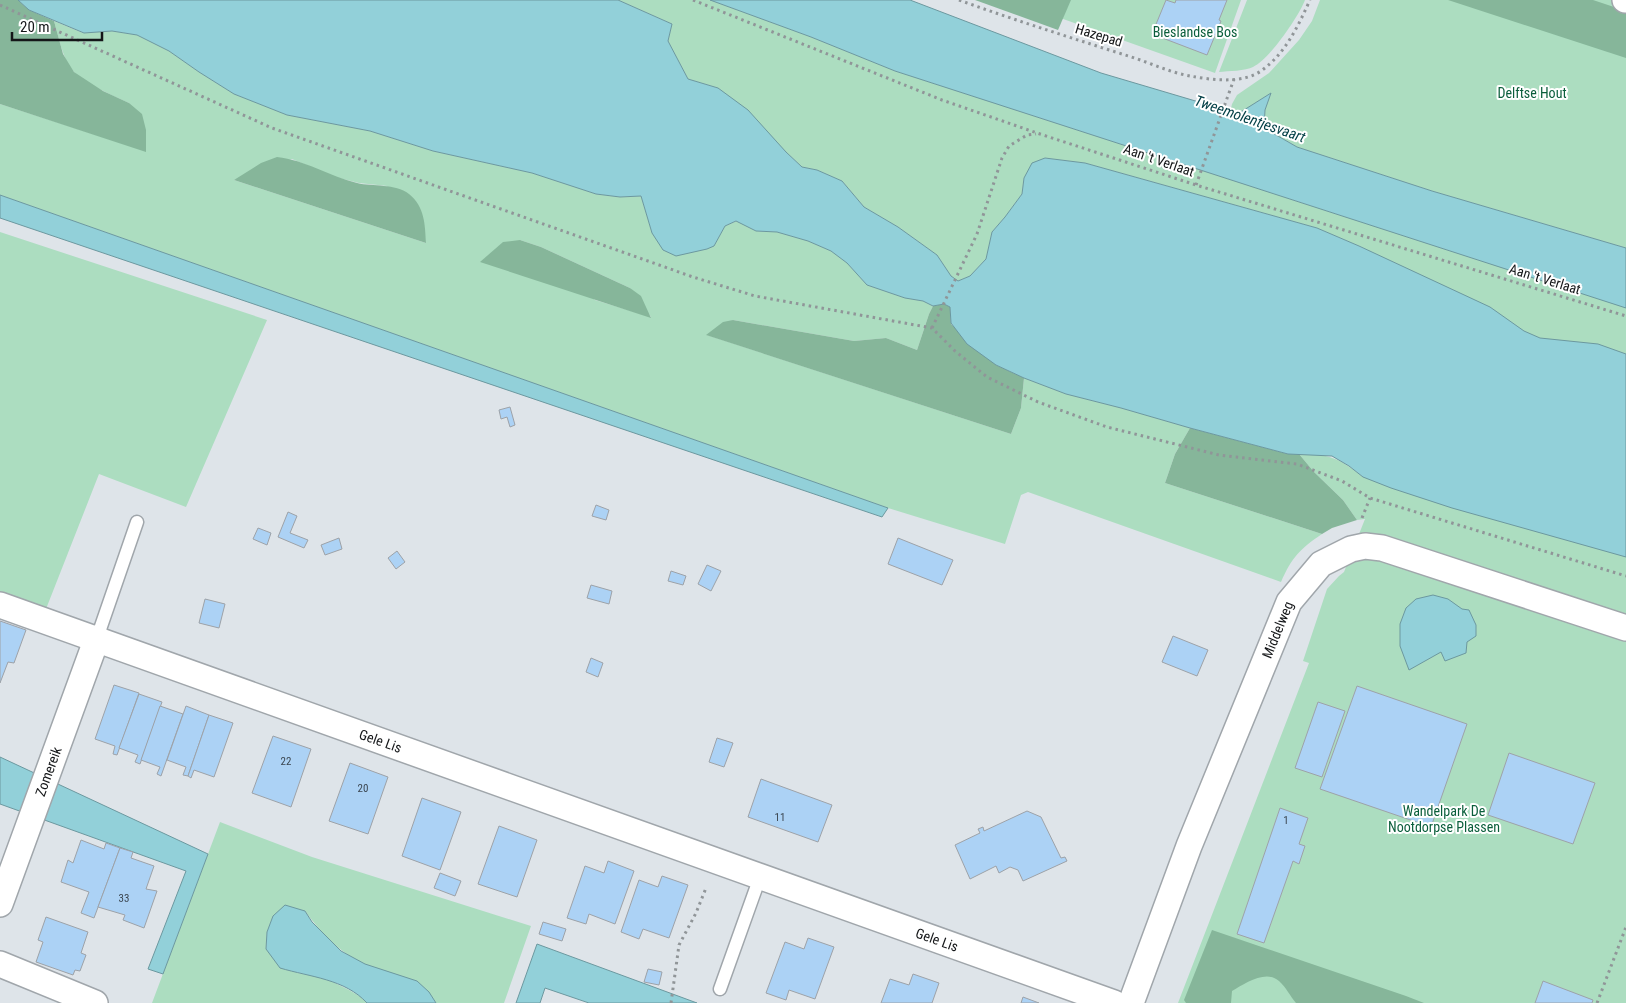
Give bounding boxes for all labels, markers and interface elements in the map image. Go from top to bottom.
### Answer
scale bar [12,10,102,42]
text: 20 m [20,18,50,36]
street label: Hazepad [1073,20,1125,50]
park label: Bieslandse Bos [1153,24,1237,40]
park label: Delftse Hout [1497,85,1567,101]
water label: Tweemolentjesvaart [1192,92,1308,147]
street label: Aan 't Verlaat [1122,140,1196,180]
street label: Aan 't Verlaat [1507,261,1583,297]
street label: Middelweg [1259,599,1296,661]
street label: Gele Lis [357,726,404,756]
street label: Zomereik [32,744,65,798]
house number: 22 [281,755,291,768]
house number: 20 [358,782,368,795]
park label: Wandelpark De Nootdorpse Plassen [1388,803,1500,835]
house number: 11 [775,811,785,824]
house number: 1 [1283,814,1289,827]
house number: 33 [119,892,129,905]
street label: Gele Lis [914,925,960,955]

